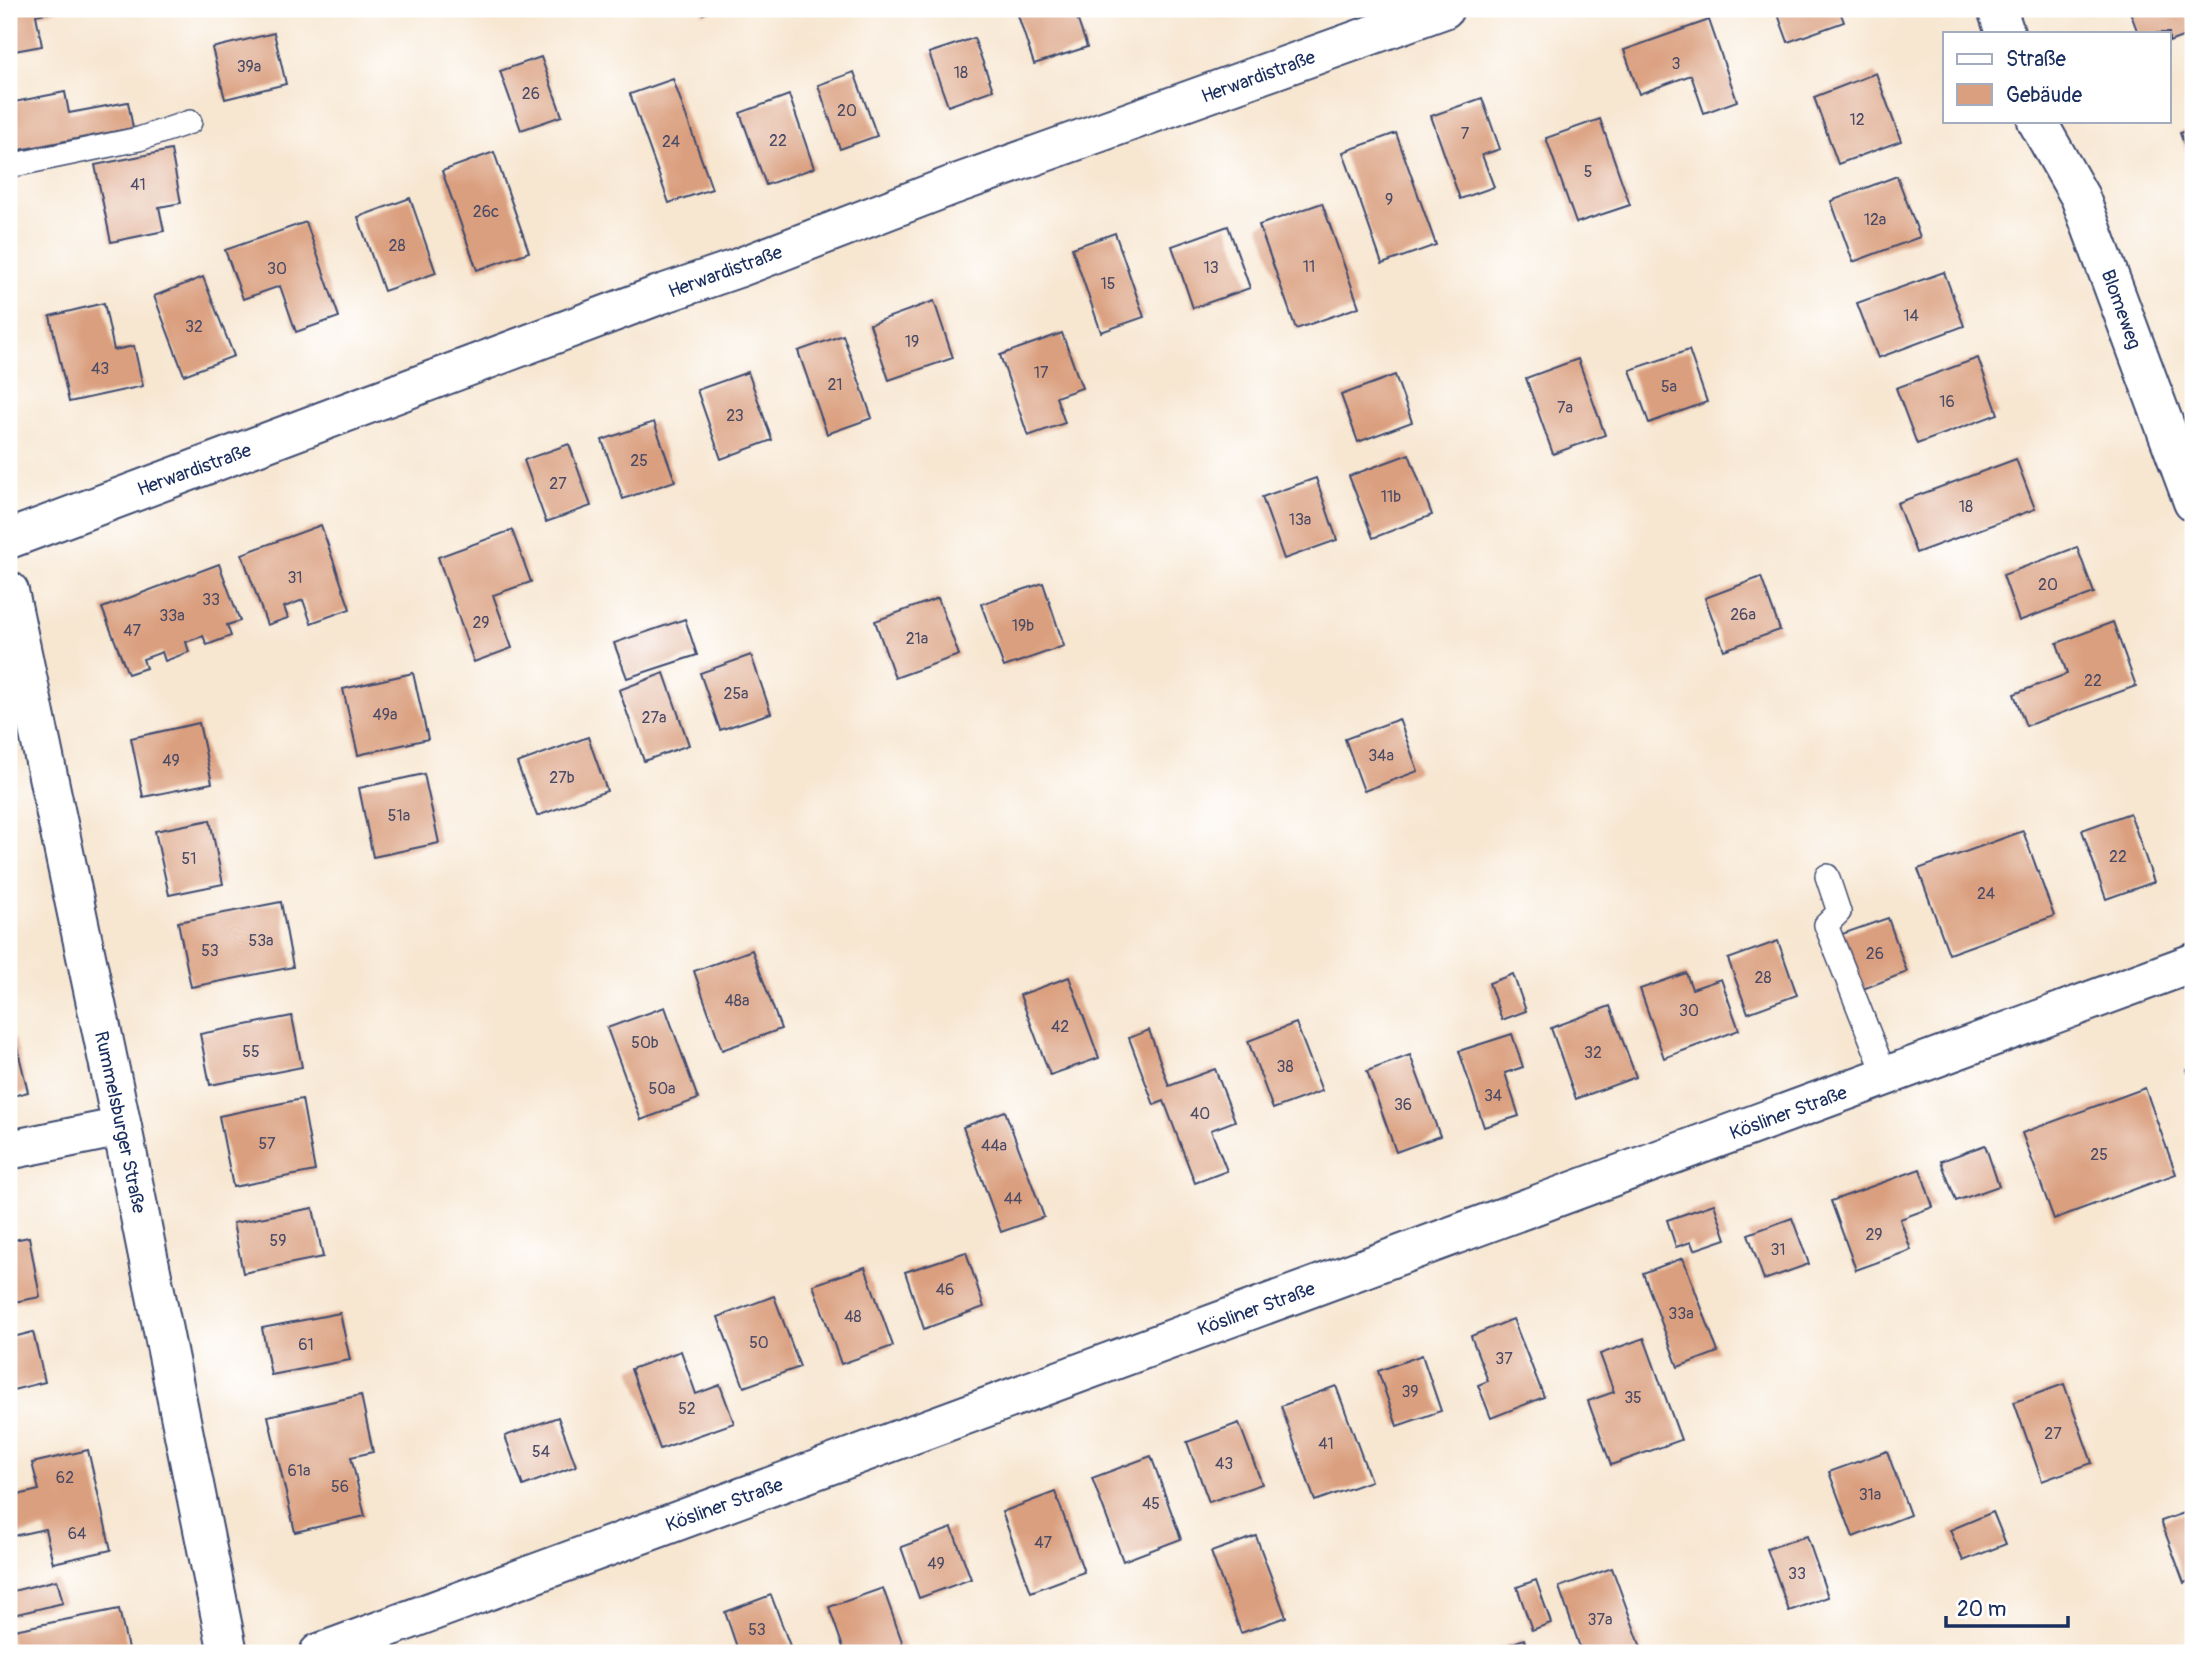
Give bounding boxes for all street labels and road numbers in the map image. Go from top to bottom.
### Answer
street label: Herwardistraße [1198,45,1319,109]
street label: Herwardistraße [665,240,786,304]
street label: Blomeweg [2096,266,2147,352]
street label: Herwardistraße [134,438,255,502]
street label: Rummelsburger Straße [89,1029,151,1216]
street label: Kösliner Straße [1726,1080,1851,1145]
street label: Kösliner Straße [1194,1276,1319,1341]
street label: Kösliner Straße [662,1472,787,1537]

